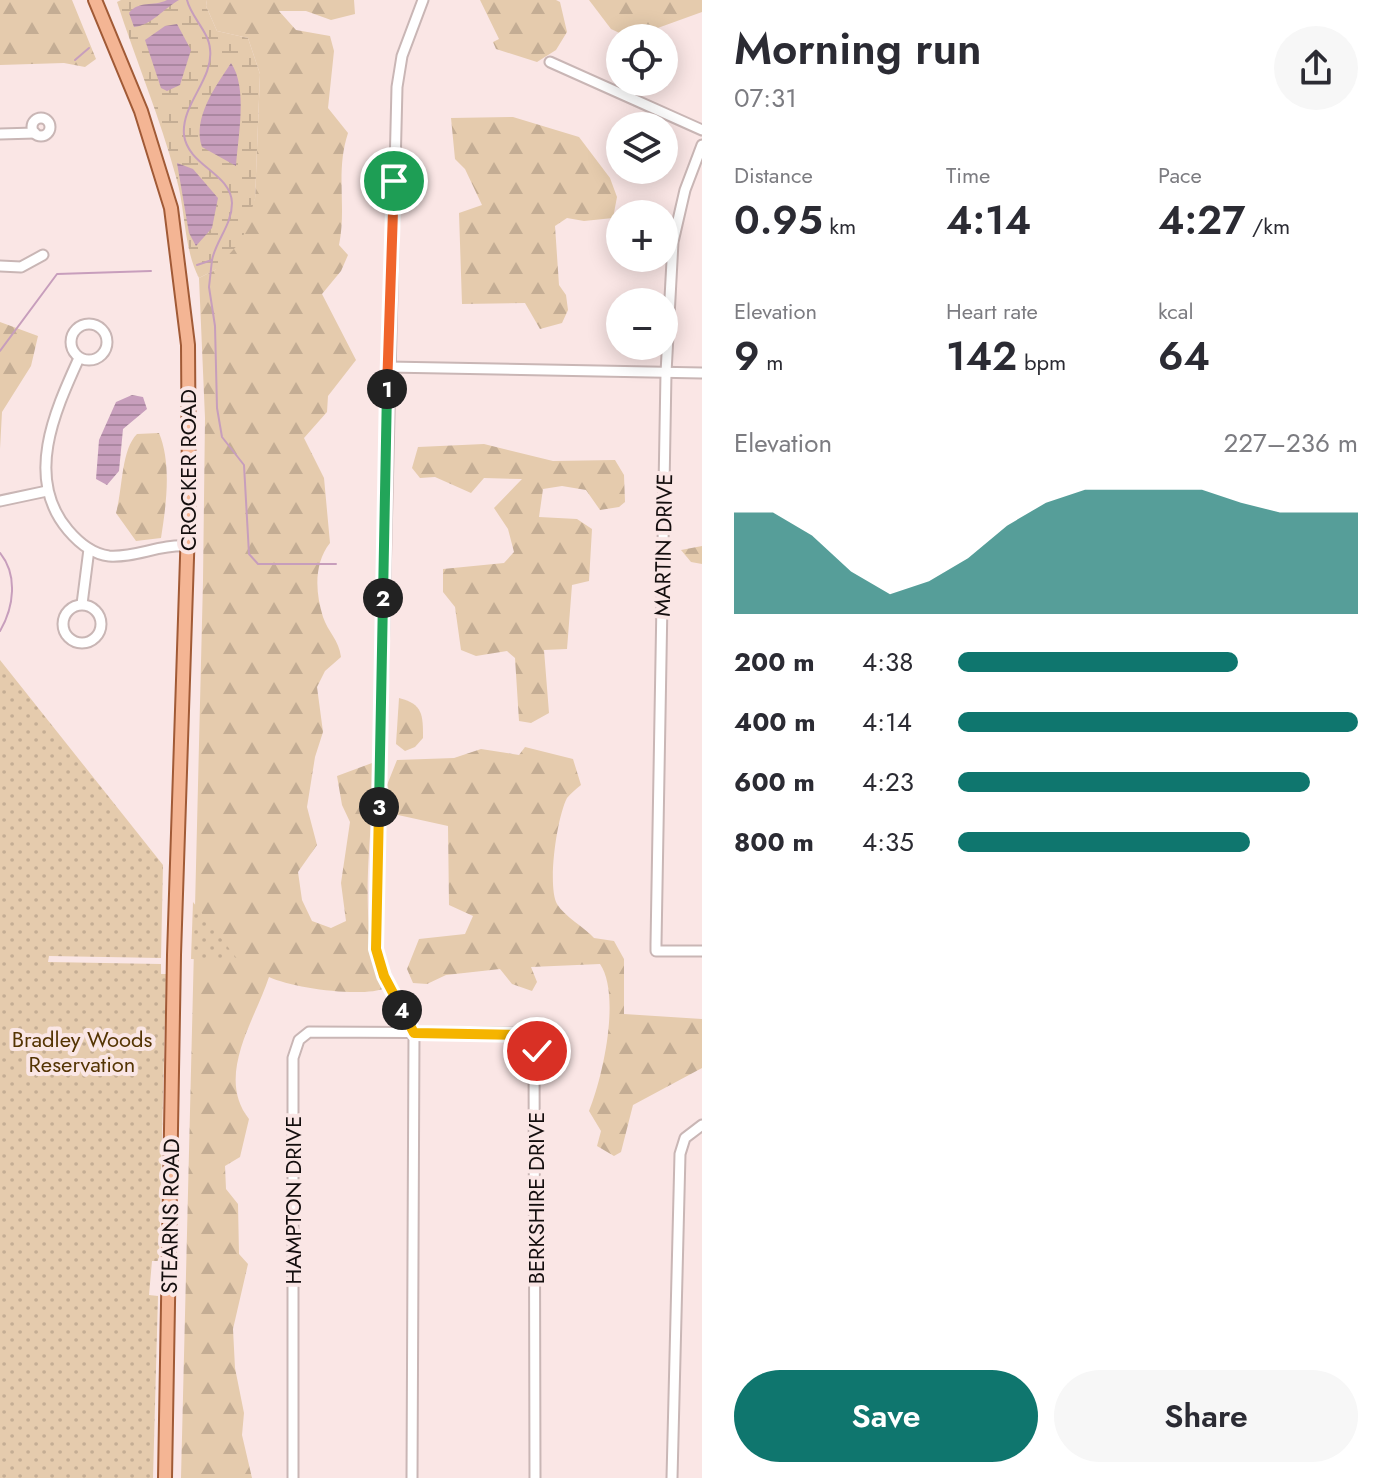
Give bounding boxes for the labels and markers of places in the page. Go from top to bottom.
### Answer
pin [360,147,428,215]
pin: 1 [367,369,407,409]
pin: 2 [363,578,403,618]
pin: 3 [359,787,399,827]
pin: 4 [382,990,422,1030]
pin [503,1017,571,1085]

